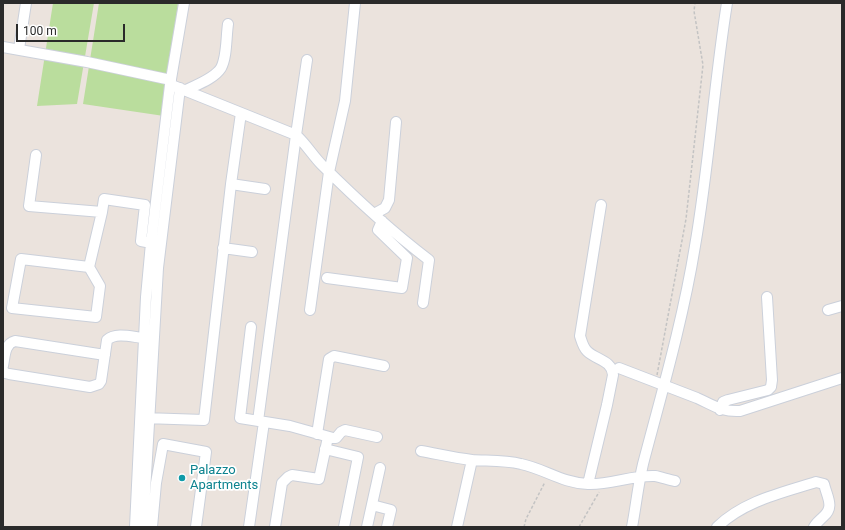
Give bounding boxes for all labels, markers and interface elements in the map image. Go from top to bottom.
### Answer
scale bar [18,16,127,42]
text: 100 m [23,24,57,38]
place label: Palazzo Apartments [190,463,258,494]
marker: Palazzo Apartments [177,473,187,483]

